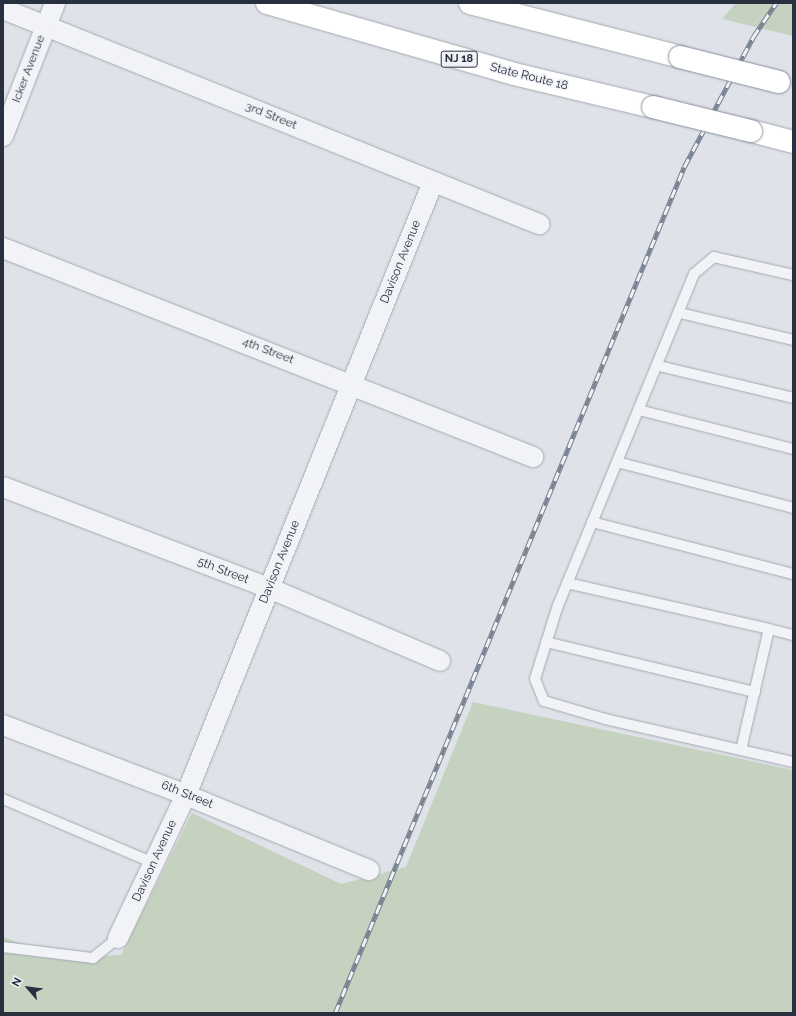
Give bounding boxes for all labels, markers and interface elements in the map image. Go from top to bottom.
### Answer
street label: Icker Avenue [9,33,49,105]
road number: NJ 18 [440,50,478,68]
street label: State Route 18 [489,60,569,94]
street label: 3rd Street [243,99,299,133]
street label: Davison Avenue [378,218,424,306]
street label: 4th Street [240,335,296,367]
street label: Davison Avenue [257,518,303,606]
street label: 5th Street [195,555,251,587]
street label: 6th Street [159,778,215,812]
street label: Davison Avenue [130,818,180,904]
north arrow [8,968,48,1008]
text: N [9,975,25,989]

